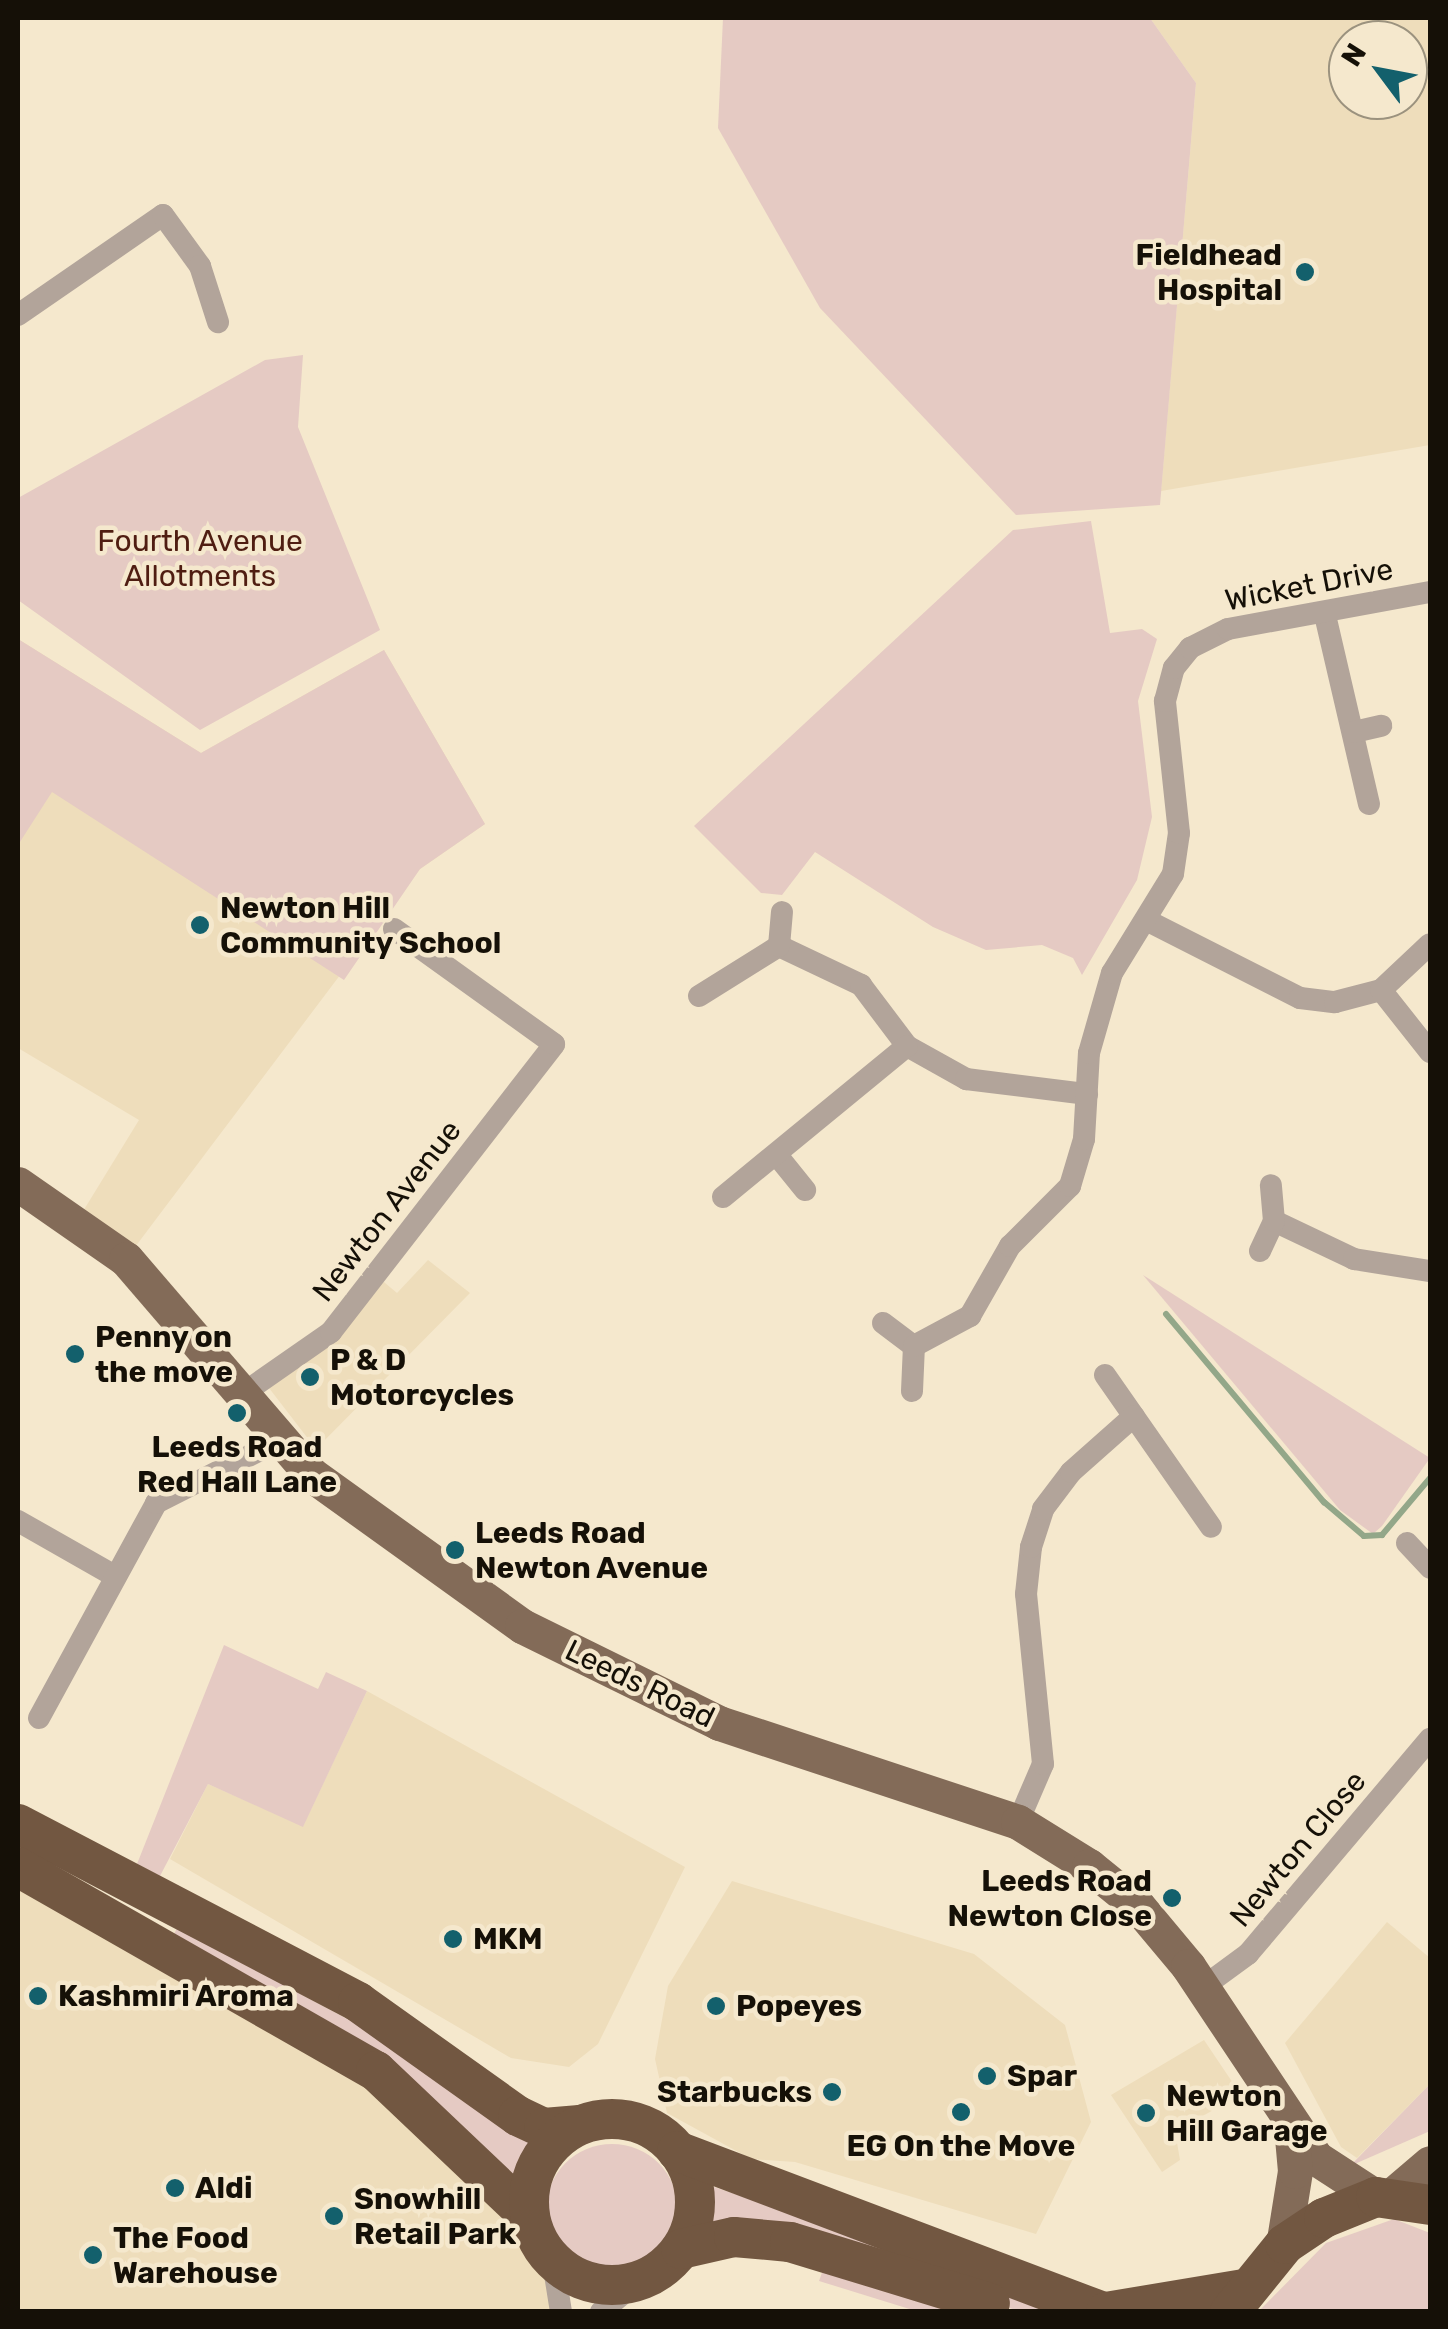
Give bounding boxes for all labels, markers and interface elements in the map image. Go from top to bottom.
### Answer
north arrow [1328,20,1428,120]
text: N [1334,38,1373,72]
place label: Fieldhead Hospital [1136,237,1282,308]
marker: Fieldhead Hospital [1292,259,1318,285]
park label: Fourth Avenue Allotments [97,523,303,594]
street label: Wicket Drive [1222,551,1396,619]
place label: Newton Hill Community School [220,890,502,960]
marker: Newton Hill Community School [189,914,211,936]
street label: Newton Avenue [305,1113,469,1309]
place label: Penny on the move [95,1319,233,1390]
place label: P & D Motorcycles [330,1342,514,1412]
marker: Penny on the move [64,1343,86,1365]
marker: P & D Motorcycles [299,1366,321,1388]
marker: Leeds Road Red Hall Lane [226,1402,248,1424]
place label: Leeds Road Red Hall Lane [137,1429,337,1500]
place label: Leeds Road Newton Avenue [475,1515,709,1586]
marker: Leeds Road Newton Avenue [444,1539,466,1561]
street label: Leeds Road [559,1632,721,1736]
street label: Newton Close [1222,1764,1374,1934]
place label: Leeds Road Newton Close [948,1863,1152,1934]
marker: Leeds Road Newton Close [1161,1887,1183,1909]
place label: MKM [473,1921,543,1957]
marker: MKM [442,1928,464,1950]
place label: Kashmiri Aroma [58,1978,295,2014]
marker: Kashmiri Aroma [27,1985,49,2007]
place label: Popeyes [736,1988,862,2024]
marker: Popeyes [705,1995,727,2017]
place label: Spar [1007,2058,1077,2094]
marker: Spar [976,2065,998,2087]
place label: Starbucks [657,2074,812,2110]
place label: Newton Hill Garage [1166,2078,1328,2148]
marker: Starbucks [821,2081,843,2103]
marker: EG On the Move [950,2101,972,2123]
marker: Newton Hill Garage [1135,2102,1157,2124]
place label: EG On the Move [846,2128,1076,2164]
place label: Aldi [195,2170,253,2206]
marker: Aldi [164,2177,186,2199]
place label: Snowhill Retail Park [354,2181,516,2252]
marker: Snowhill Retail Park [323,2205,345,2227]
place label: The Food Warehouse [113,2220,278,2290]
marker: The Food Warehouse [82,2244,104,2266]

